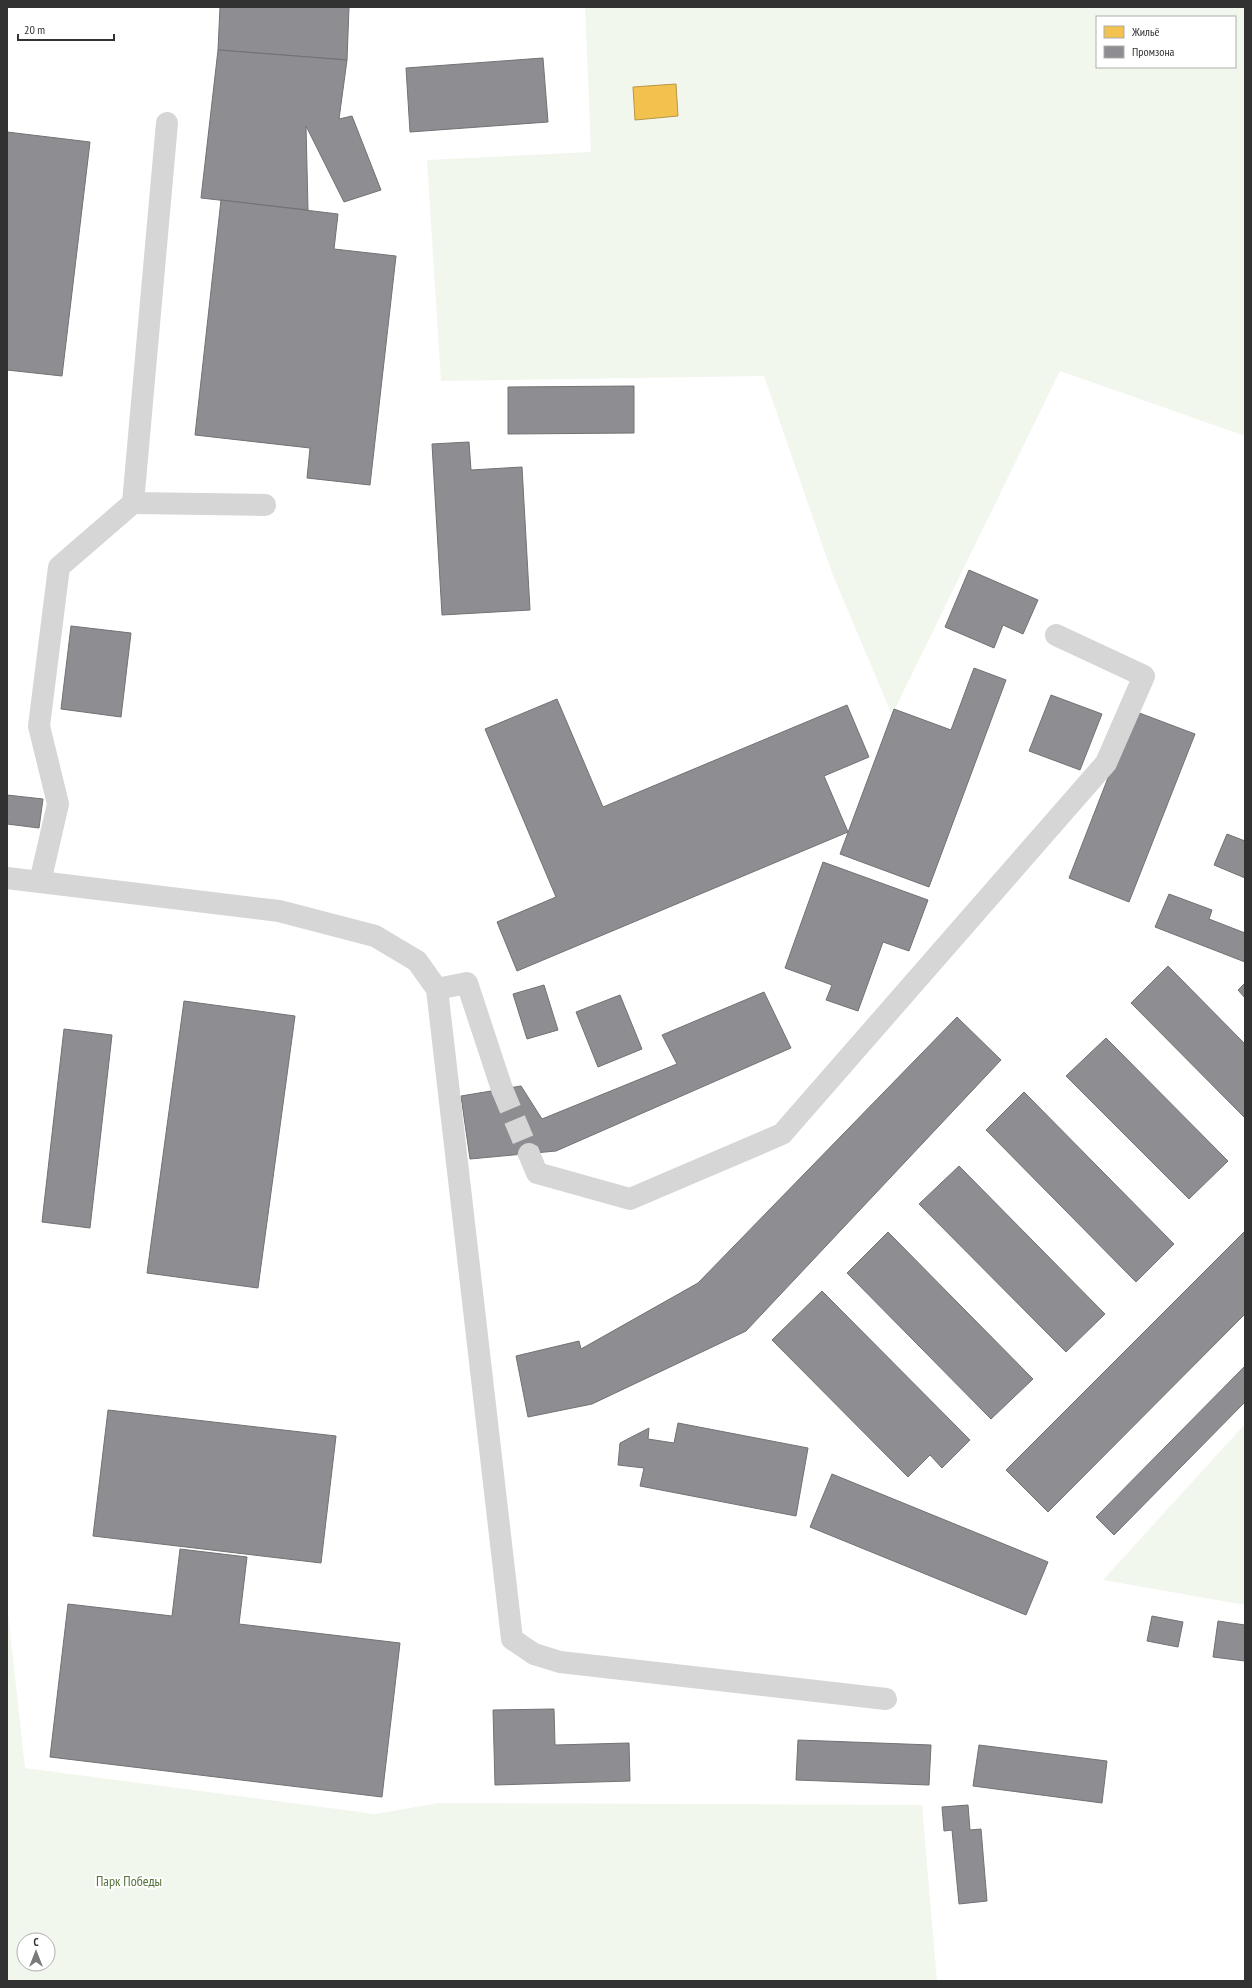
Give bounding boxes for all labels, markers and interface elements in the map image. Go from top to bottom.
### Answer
scale bar [18,16,114,42]
legend [1096,16,1236,68]
text: 20 m [24,22,45,37]
text: Жильё [1131,24,1159,39]
text: Промзона [1132,44,1175,59]
park label: Парк Победы [96,1872,162,1890]
north arrow [16,1932,56,1972]
text: С [33,1935,39,1949]

